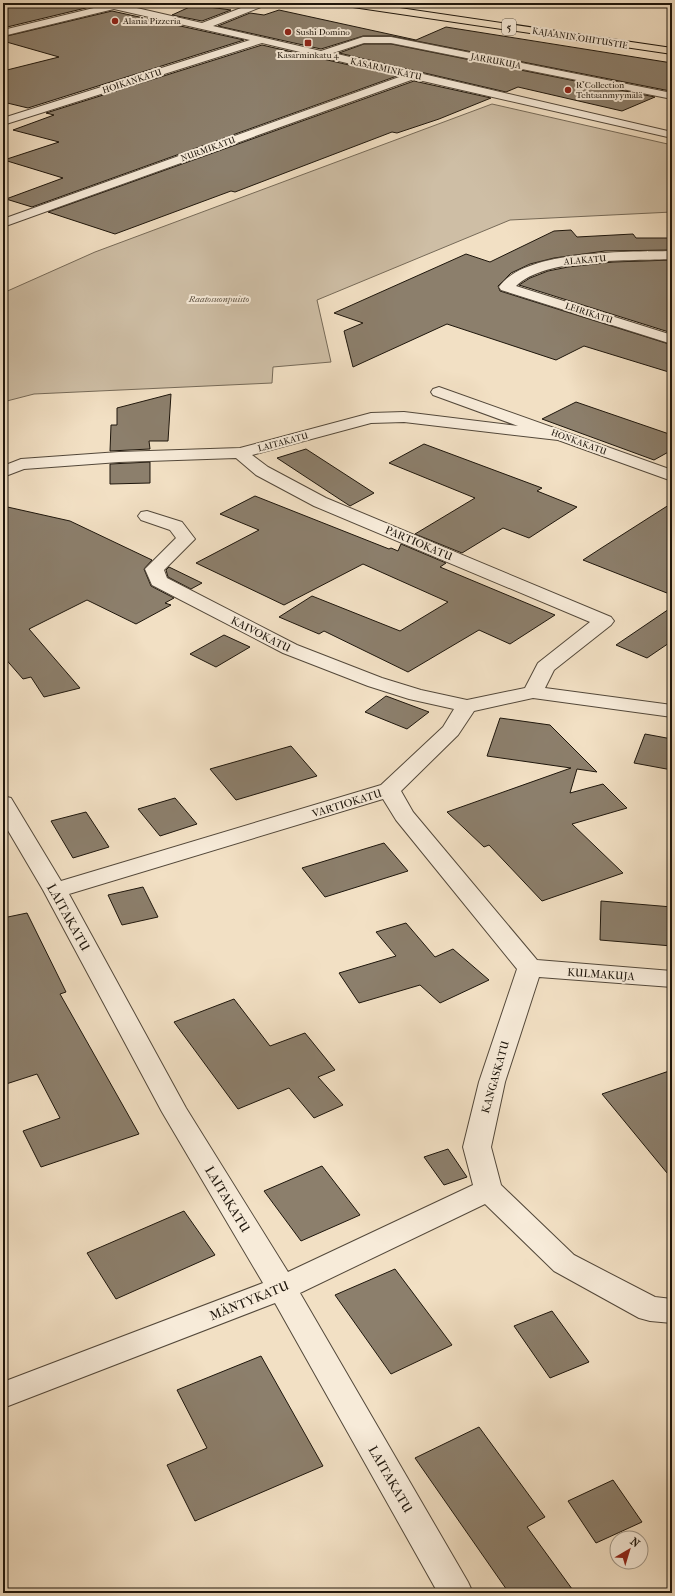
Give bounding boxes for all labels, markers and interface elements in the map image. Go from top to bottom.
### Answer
marker: Alania Pizzeria [110,16,120,26]
place label: Alania Pizzeria [122,16,181,26]
road number: 5 [502,19,516,35]
street label: KAJAANIN OHITUSTIE [531,25,629,51]
marker: Sushi Domino [283,27,293,37]
place label: Sushi Domino [296,27,350,37]
marker: Kasarminkatu 4 [303,38,313,48]
place label: Kasarminkatu 4 [277,50,340,60]
street label: JARRUKUJA [469,51,522,71]
street label: KASARMINKATU [349,56,423,82]
street label: HOIKANKATU [101,67,163,95]
place label: R-Collection Tehtaanmyymälä [576,80,643,100]
marker: R-Collection Tehtaanmyymälä [563,85,573,95]
street label: NURMIKATU [179,134,237,164]
street label: ALAKATU [562,253,607,267]
park label: Raatosuonpuisto [188,294,249,304]
street label: LEIRIKATU [564,301,614,325]
street label: HONKAKATU [550,427,608,457]
street label: LAITAKATU [257,430,309,454]
street label: PARTIOKATU [383,523,455,564]
street label: KAIVOKATU [229,614,293,655]
street label: VARTIOKATU [310,787,384,821]
street label: LAITAKATU [44,881,93,954]
street label: KULMAKUJA [567,966,636,983]
street label: KANGASKATU [479,1039,512,1115]
street label: LAITAKATU [202,1163,253,1235]
street label: MÄNTYKATU [207,1278,291,1323]
street label: LAITAKATU [365,1443,416,1515]
north arrow [609,1530,649,1570]
text: N [628,1535,643,1551]

